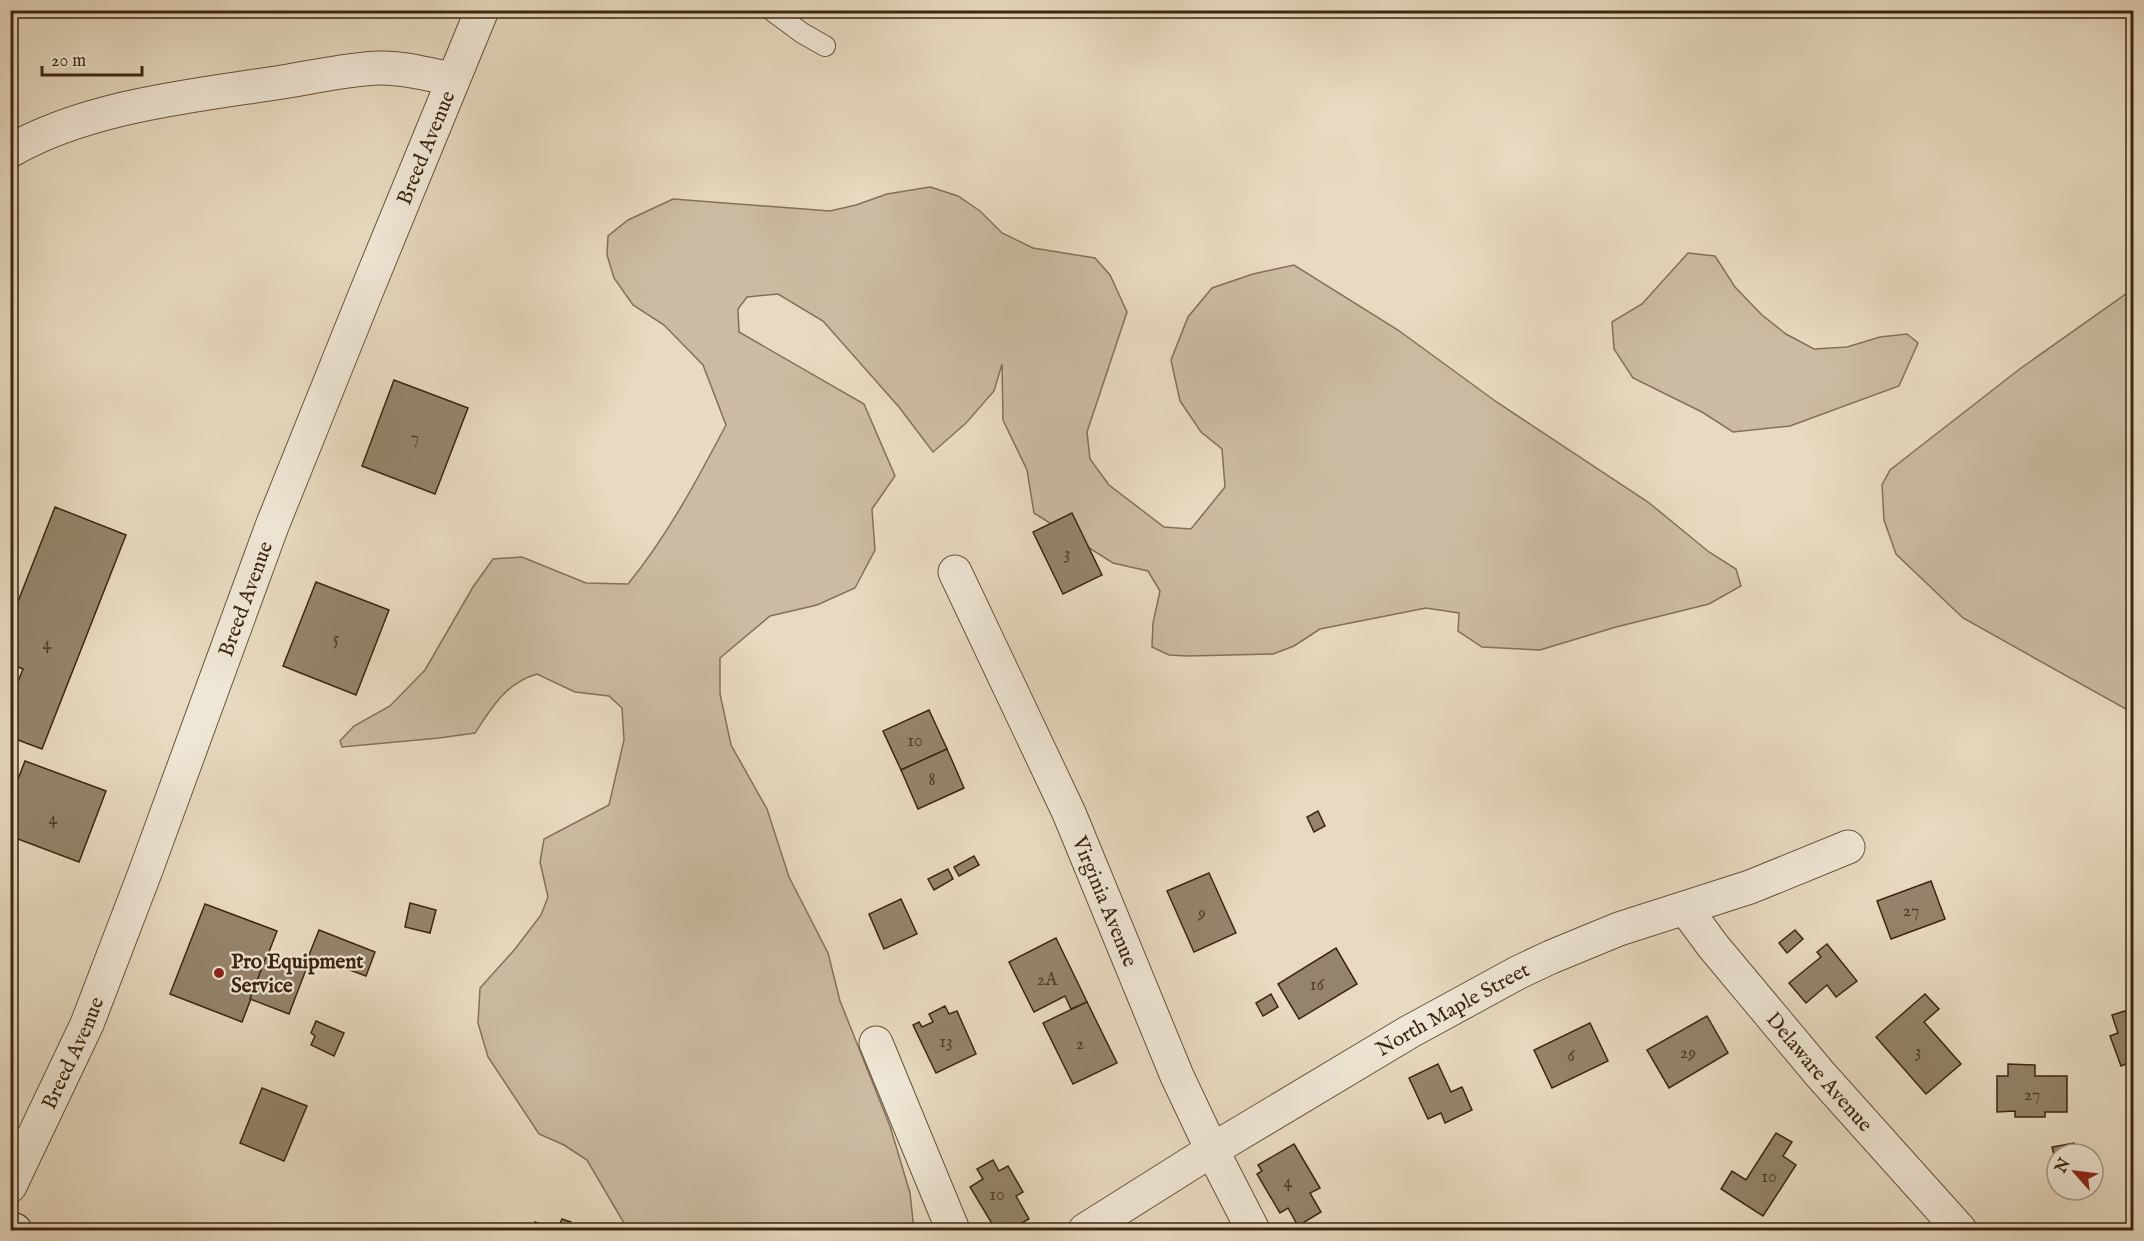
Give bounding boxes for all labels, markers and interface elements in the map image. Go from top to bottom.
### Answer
scale bar [42,39,142,77]
text: 20 m [51,50,86,73]
street label: Breed Avenue [391,87,462,209]
house number: 7 [411,427,419,450]
street label: Breed Avenue [213,538,280,661]
house number: 3 [1064,543,1070,566]
house number: 5 [333,628,340,651]
house number: 4 [43,633,52,656]
house number: 10 [907,730,923,753]
house number: 8 [928,769,936,792]
house number: 4 [49,808,58,831]
street label: Virginia Avenue [1065,832,1143,971]
house number: 27 [1903,900,1919,923]
house number: 9 [1197,902,1206,925]
place label: Pro Equipment Service [231,949,364,1000]
street label: North Maple Street [1371,957,1534,1064]
marker: Pro Equipment Service [212,966,226,980]
house number: 2A [1037,969,1058,992]
house number: 16 [1310,974,1325,997]
street label: Breed Avenue [36,993,111,1114]
street label: Delaware Avenue [1759,1007,1878,1139]
house number: 13 [939,1031,953,1054]
house number: 2 [1076,1033,1084,1056]
house number: 3 [1915,1041,1921,1064]
house number: 29 [1680,1042,1696,1065]
house number: 6 [1567,1045,1575,1068]
house number: 27 [2024,1084,2040,1107]
north arrow [2045,1142,2105,1202]
text: N [2051,1155,2076,1178]
house number: 10 [1761,1166,1777,1189]
house number: 4 [1284,1171,1293,1194]
house number: 10 [989,1184,1005,1207]

